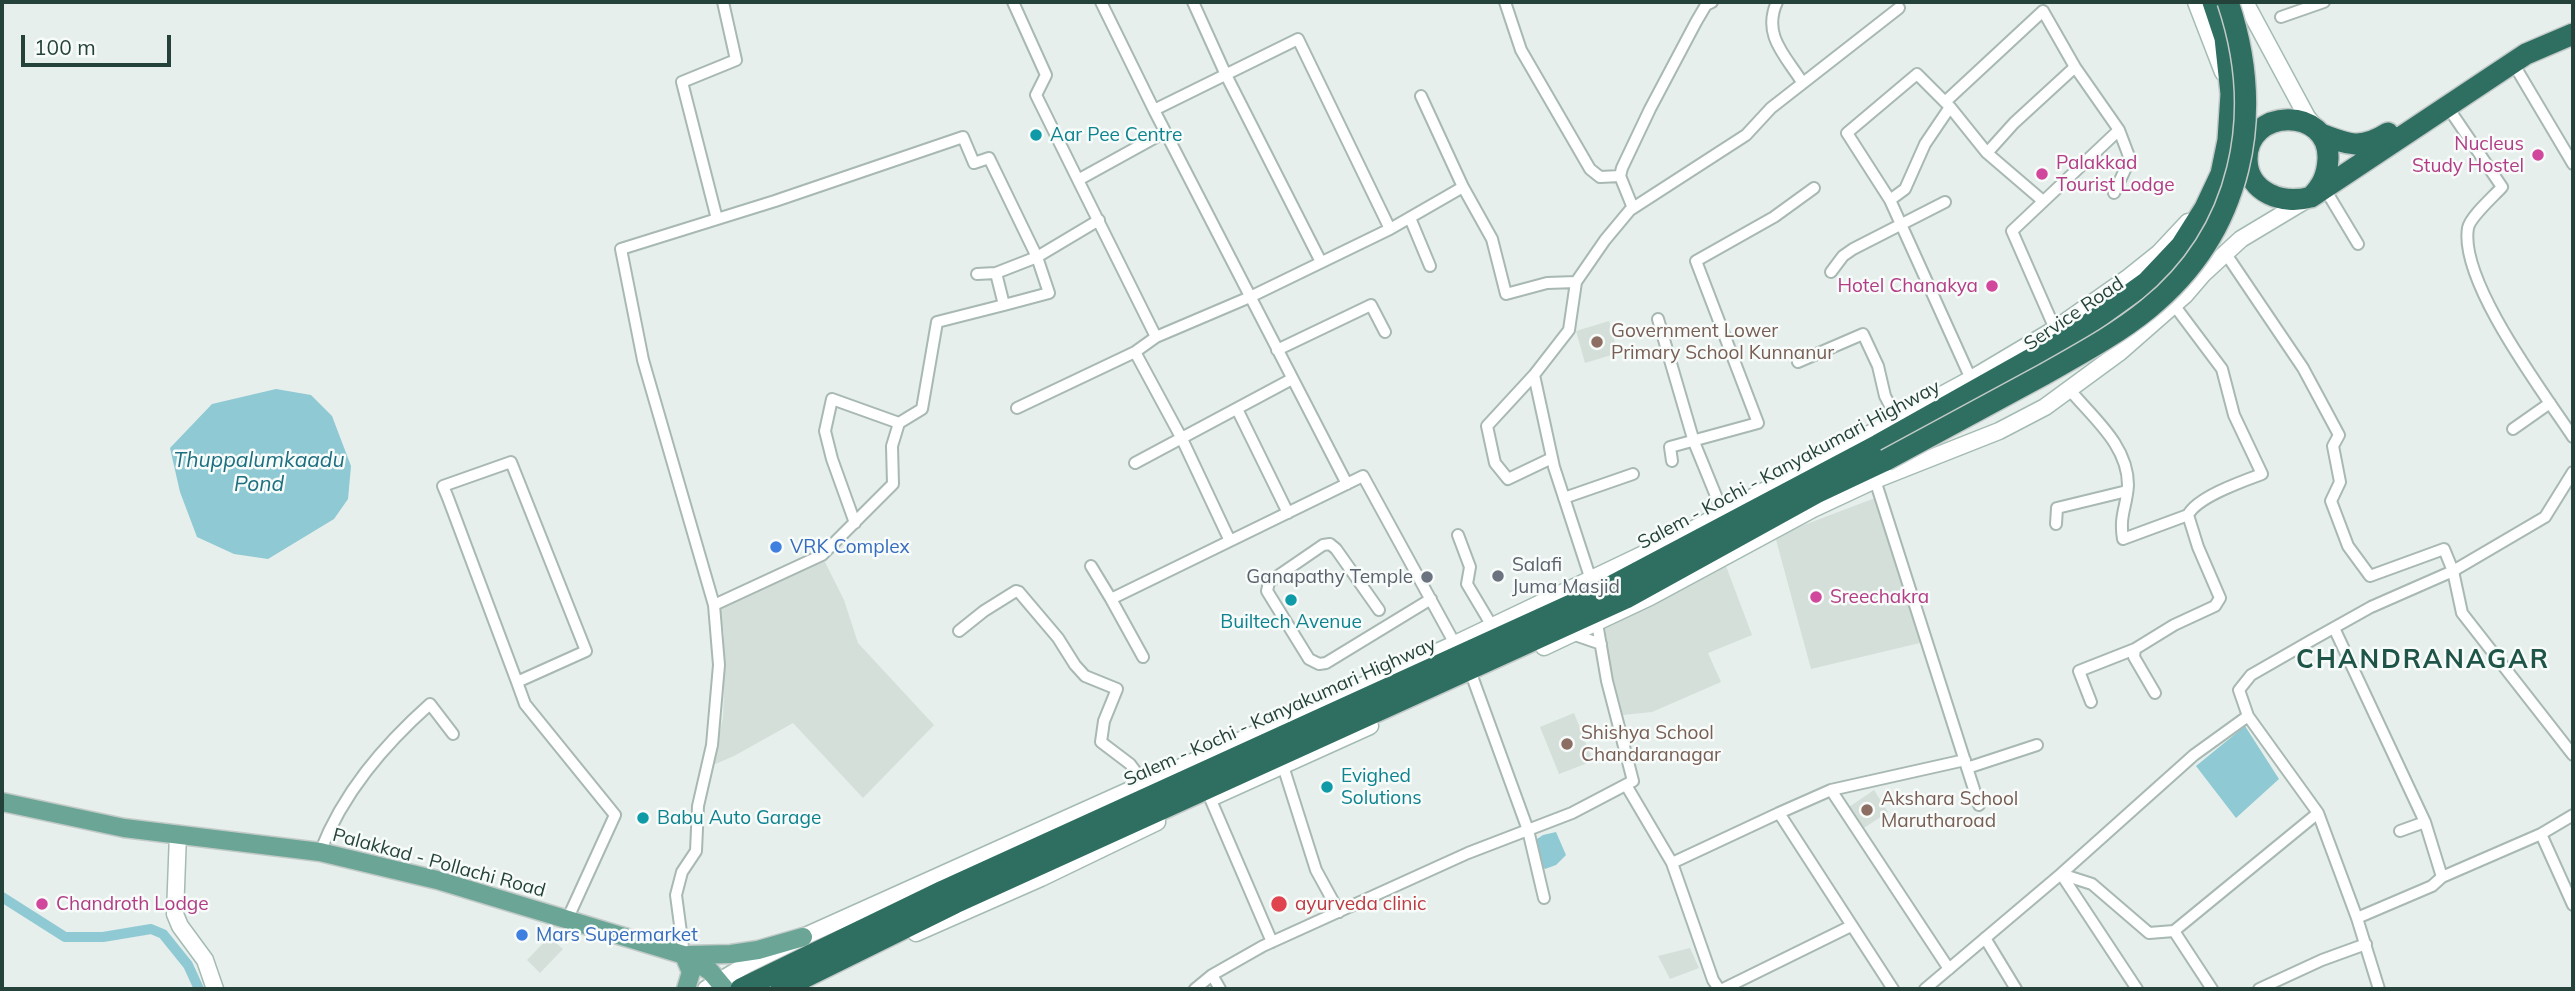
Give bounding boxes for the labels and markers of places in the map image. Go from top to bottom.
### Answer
place label: Aar Pee Centre [1050,124,1182,146]
marker: Aar Pee Centre [1028,127,1044,143]
place label: Nucleus Study Hostel [2412,133,2524,177]
marker: Nucleus Study Hostel [2530,147,2546,163]
place label: Palakkad Tourist Lodge [2056,152,2174,196]
marker: Palakkad Tourist Lodge [2034,166,2050,182]
place label: Hotel Chanakya [1837,275,1978,297]
marker: Hotel Chanakya [1984,278,2000,294]
place label: Government Lower Primary School Kunnanur [1611,320,1834,364]
marker: Government Lower Primary School Kunnanur [1589,334,1605,350]
place label: VRK Complex [790,536,910,558]
marker: VRK Complex [768,539,784,555]
place label: Salafi Juma Masjid [1512,554,1620,598]
place label: Ganapathy Temple [1246,566,1413,588]
marker: Salafi Juma Masjid [1490,568,1506,584]
marker: Ganapathy Temple [1419,569,1435,585]
place label: Sreechakra [1830,586,1929,608]
marker: Sreechakra [1808,589,1824,605]
marker: Builtech Avenue [1283,592,1299,608]
place label: Builtech Avenue [1220,611,1362,633]
place label: Shishya School Chandaranagar [1581,722,1721,766]
marker: Shishya School Chandaranagar [1559,736,1575,752]
place label: Evighed Solutions [1341,765,1422,809]
marker: Evighed Solutions [1319,779,1335,795]
place label: Akshara School Marutharoad [1881,788,2018,832]
marker: Akshara School Marutharoad [1859,802,1875,818]
place label: Babu Auto Garage [657,807,821,829]
marker: Babu Auto Garage [635,810,651,826]
place label: Chandroth Lodge [56,893,209,915]
place label: ayurveda clinic [1295,893,1426,915]
marker: ayurveda clinic [1269,894,1289,914]
marker: Chandroth Lodge [34,896,50,912]
place label: Mars Supermarket [536,924,698,946]
marker: Mars Supermarket [514,927,530,943]

